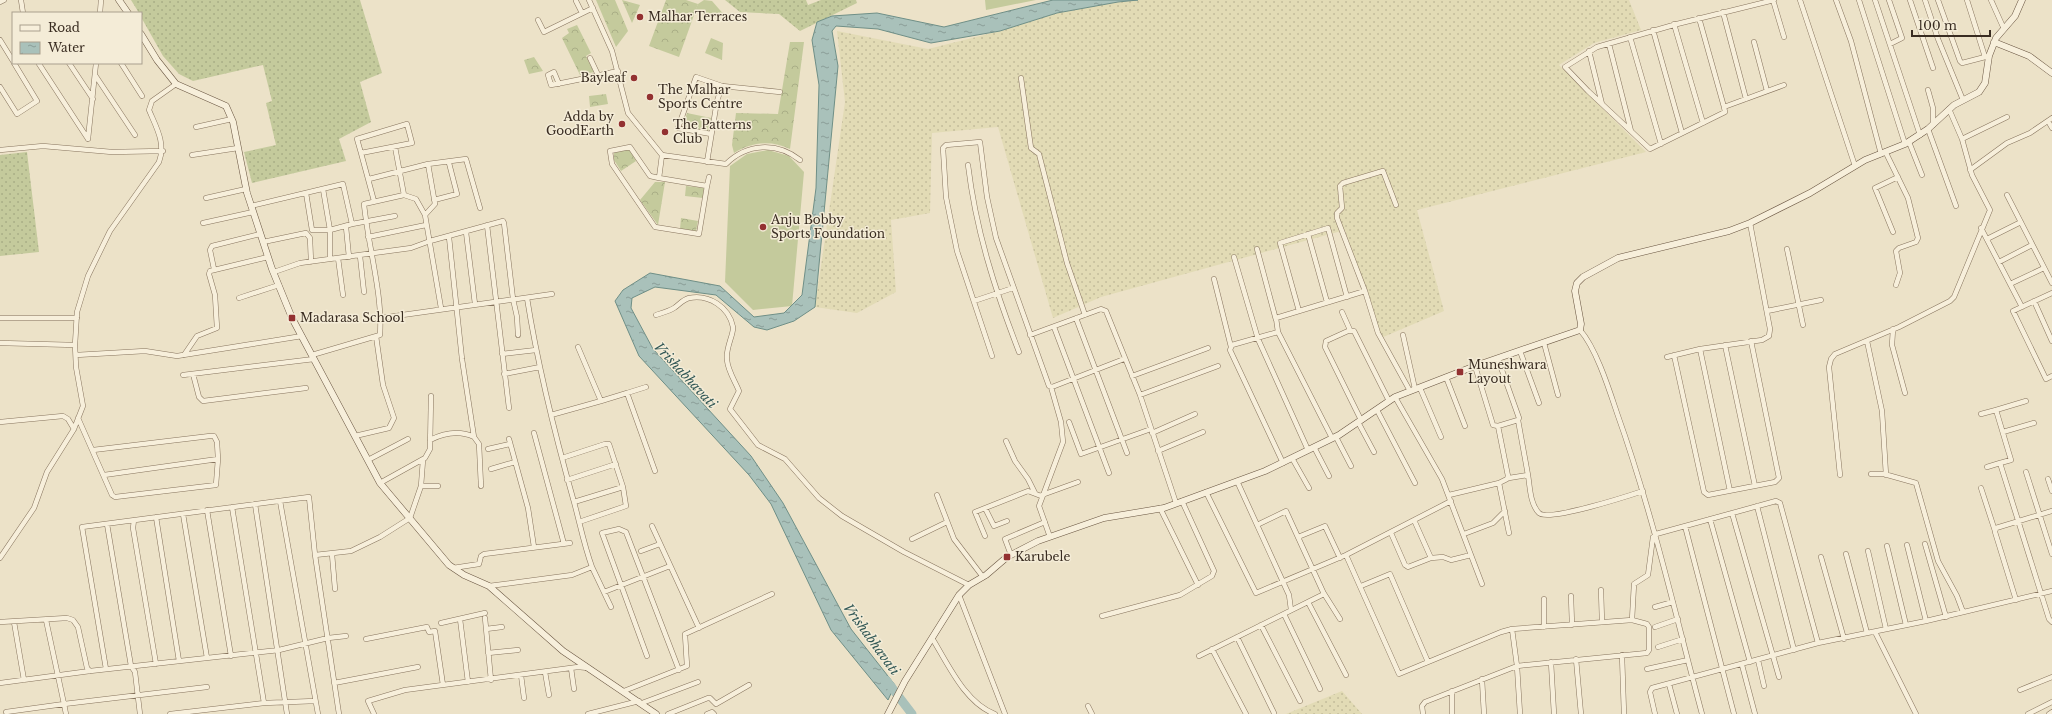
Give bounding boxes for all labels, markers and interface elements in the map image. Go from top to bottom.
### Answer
place label: Malhar Terraces [648,9,747,24]
legend [12,12,142,64]
marker: Malhar Terraces [635,12,645,22]
scale bar [1912,12,1990,38]
text: 100 m [1918,18,1957,33]
text: Road [48,20,80,35]
text: Water [47,40,85,55]
place label: Bayleaf [580,70,628,85]
marker: Bayleaf [629,73,639,83]
place label: The Malhar Sports Centre [658,82,743,111]
marker: The Malhar Sports Centre [645,92,655,102]
place label: Adda by GoodEarth [546,109,614,138]
place label: The Patterns Club [673,117,751,146]
marker: Adda by GoodEarth [617,119,627,129]
marker: The Patterns Club [660,127,670,137]
place label: Anju Bobby Sports Foundation [770,212,885,241]
marker: Anju Bobby Sports Foundation [758,222,768,232]
place label: Madarasa School [300,310,404,325]
marker: Madarasa School [287,313,297,323]
water label: Vrishabhavati [651,339,721,412]
place label: Muneshwara Layout [1468,357,1547,386]
marker: Muneshwara Layout [1455,367,1465,377]
place label: Karubele [1015,549,1070,564]
marker: Karubele [1002,552,1012,562]
water label: Vrishabhavati [840,600,904,679]

